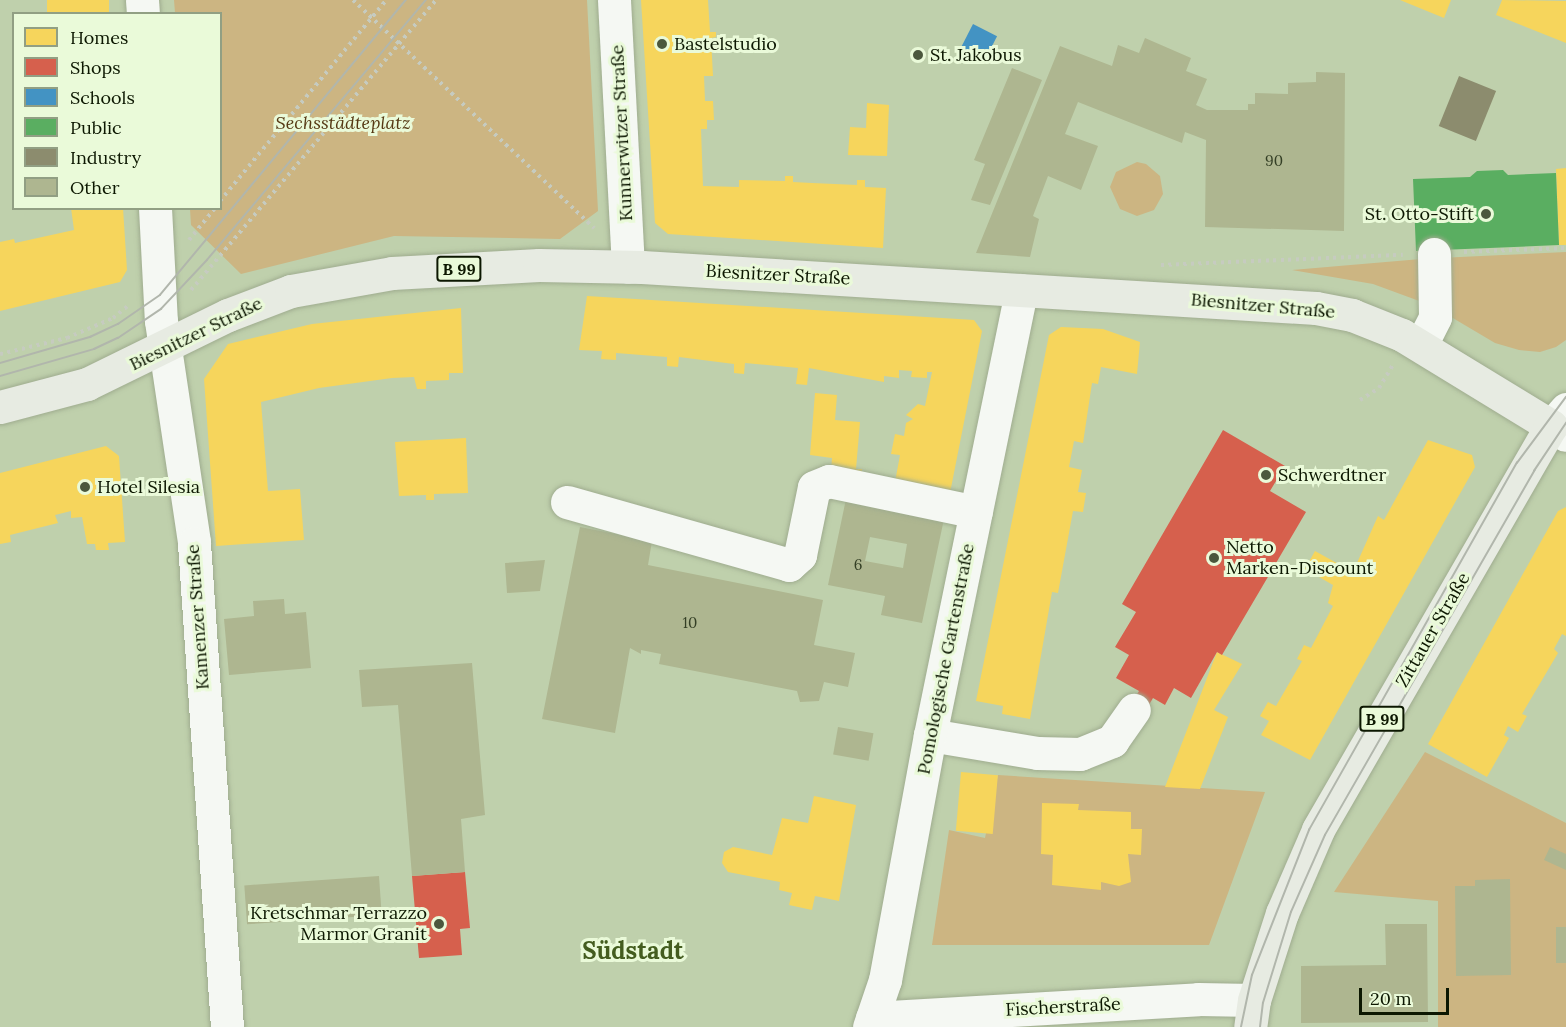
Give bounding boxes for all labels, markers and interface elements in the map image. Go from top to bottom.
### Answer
legend [12,12,222,210]
text: Homes [70,26,128,49]
place label: Bastelstudio [674,33,777,55]
marker: Bastelstudio [655,37,669,51]
street label: Kunnerwitzer Straße [607,44,637,222]
place label: St. Jakobus [930,44,1022,66]
marker: St. Jakobus [911,48,925,62]
text: Shops [70,56,121,79]
text: Schools [70,86,135,109]
park label: Sechsstädteplatz [276,112,410,134]
text: Public [70,116,122,139]
text: Industry [70,146,141,169]
house number: 90 [1265,152,1283,170]
text: Other [70,176,120,199]
place label: St. Otto-Stift [1365,203,1474,225]
marker: St. Otto-Stift [1479,207,1493,221]
road number: B 99 [435,256,483,282]
street label: Biesnitzer Straße [705,260,851,290]
street label: Biesnitzer Straße [1190,289,1336,323]
street label: Biesnitzer Straße [126,293,266,375]
place label: Schwerdtner [1278,464,1386,486]
marker: Schwerdtner [1259,468,1273,482]
place label: Hotel Silesia [97,476,200,498]
marker: Hotel Silesia [78,480,92,494]
place label: Netto Marken-Discount [1226,537,1374,580]
street label: Pomologische Gartenstraße [913,542,979,776]
street label: Kamenzer Straße [182,544,214,690]
marker: Netto Marken-Discount [1207,551,1221,565]
house number: 6 [854,556,862,574]
street label: Zittauer Straße [1391,569,1475,691]
house number: 10 [683,614,697,632]
road number: B 99 [1358,706,1406,732]
place label: Kretschmar Terrazzo Marmor Granit [250,903,427,946]
marker: Kretschmar Terrazzo Marmor Granit [432,917,446,931]
district label: Südstadt [582,937,684,965]
scale bar [1362,976,1452,1014]
text: 20 m [1370,987,1412,1010]
street label: Fischerstraße [1005,993,1121,1021]

